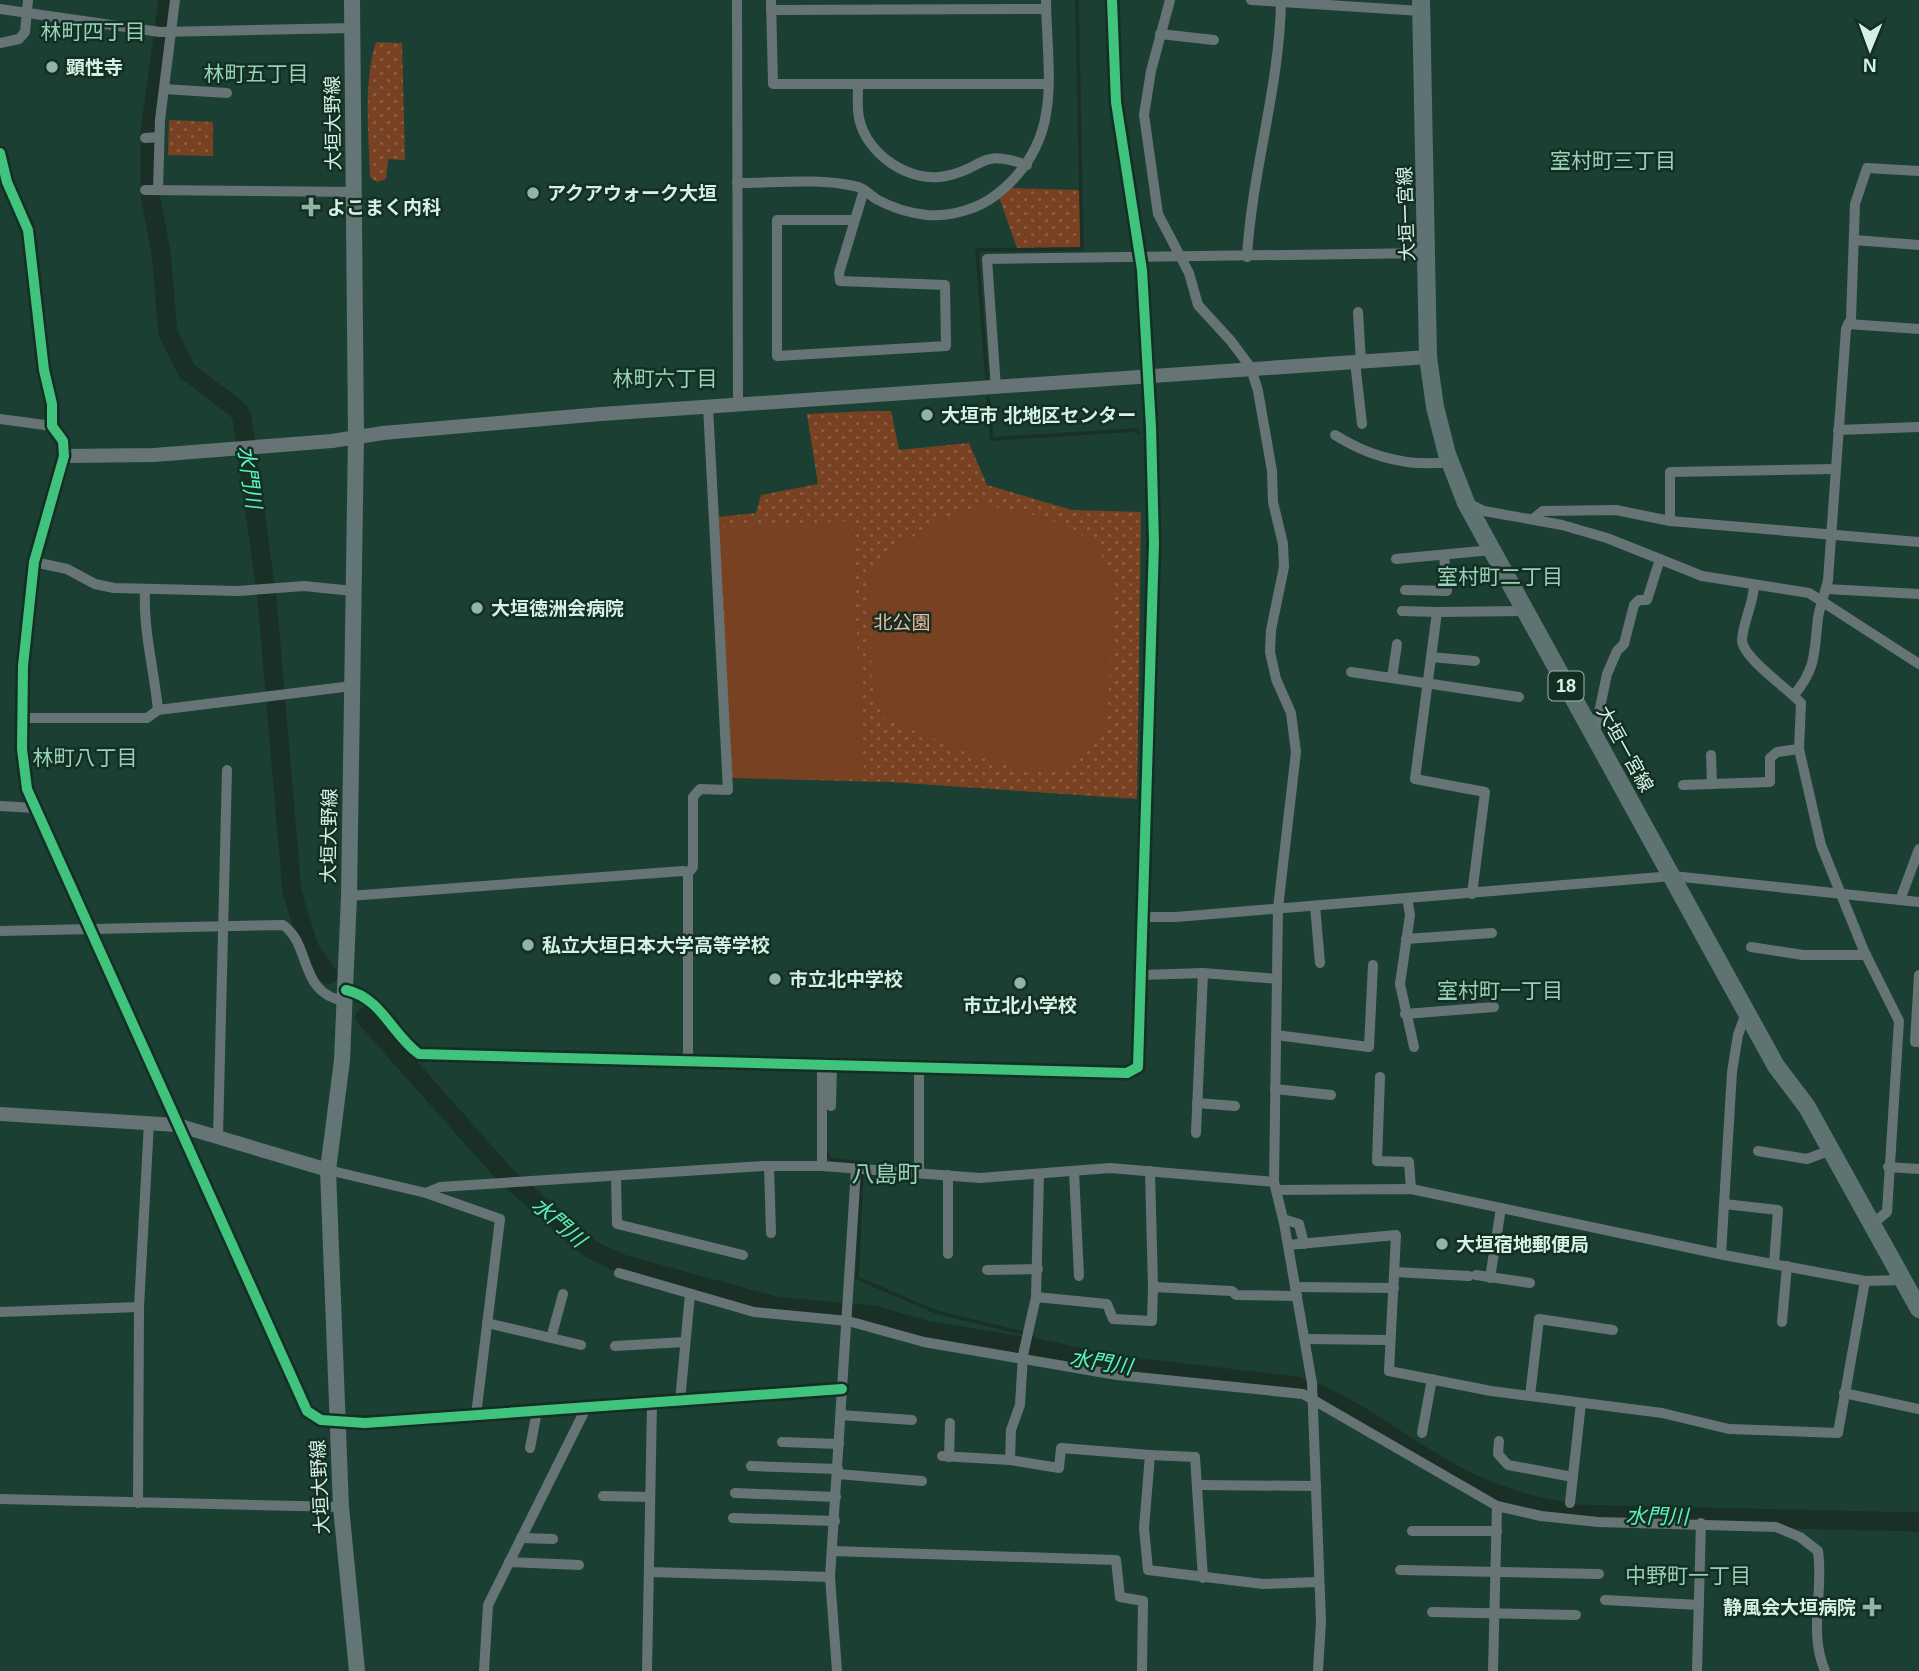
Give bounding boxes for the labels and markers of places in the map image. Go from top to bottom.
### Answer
place label: 顕性寺 [66,57,123,78]
marker: 顕性寺 [44,59,60,75]
place label: アクアウォーク大垣 [547,183,717,204]
marker: アクアウォーク大垣 [525,185,541,201]
marker: よこまく内科 [301,197,321,217]
place label: よこまく内科 [327,197,441,218]
place label: 大垣市 北地区センター [941,405,1136,426]
marker: 大垣市 北地区センター [919,407,935,423]
place label: 大垣徳洲会病院 [491,598,624,619]
marker: 大垣徳洲会病院 [469,600,485,616]
place label: 私立大垣日本大学高等学校 [542,935,770,956]
marker: 私立大垣日本大学高等学校 [520,937,536,953]
place label: 市立北中学校 [789,969,903,990]
marker: 市立北中学校 [767,971,783,987]
marker: 市立北小学校 [1012,975,1028,991]
place label: 市立北小学校 [963,995,1077,1016]
place label: 大垣宿地郵便局 [1456,1234,1589,1255]
marker: 大垣宿地郵便局 [1434,1236,1450,1252]
place label: 静風会大垣病院 [1723,1597,1856,1618]
marker: 静風会大垣病院 [1862,1597,1882,1617]

